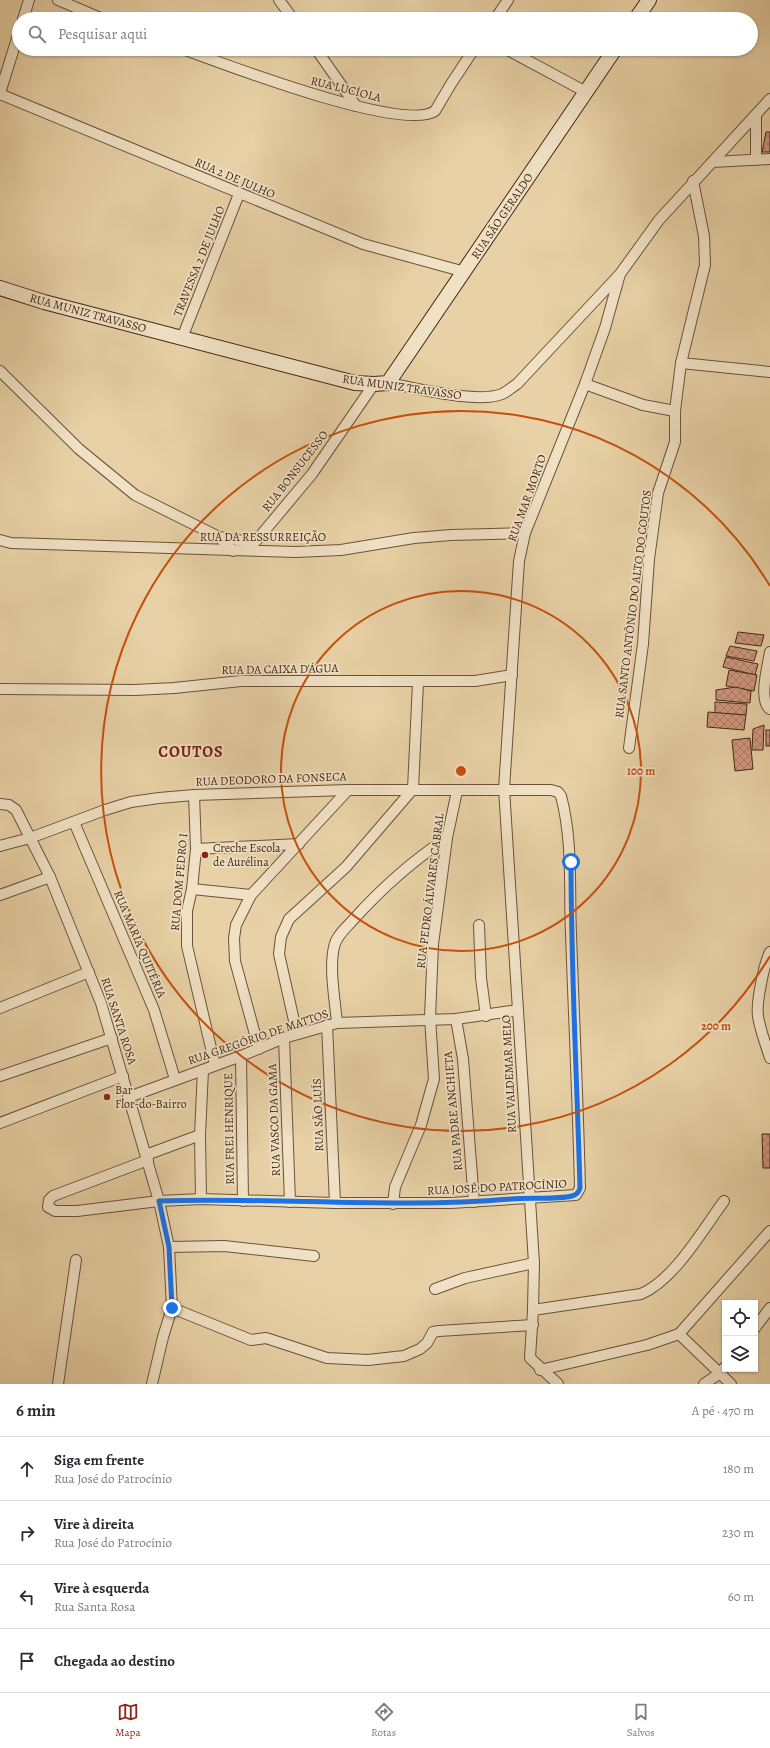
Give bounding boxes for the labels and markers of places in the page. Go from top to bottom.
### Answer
centre of rings [454,764,468,778]
place label: Creche Escola de Aurélina [213,840,281,870]
marker: Creche Escola de Aurélina [200,850,210,860]
place label: Bar Flor-do-Bairro [115,1082,187,1112]
marker: Bar Flor-do-Bairro [102,1092,112,1102]

